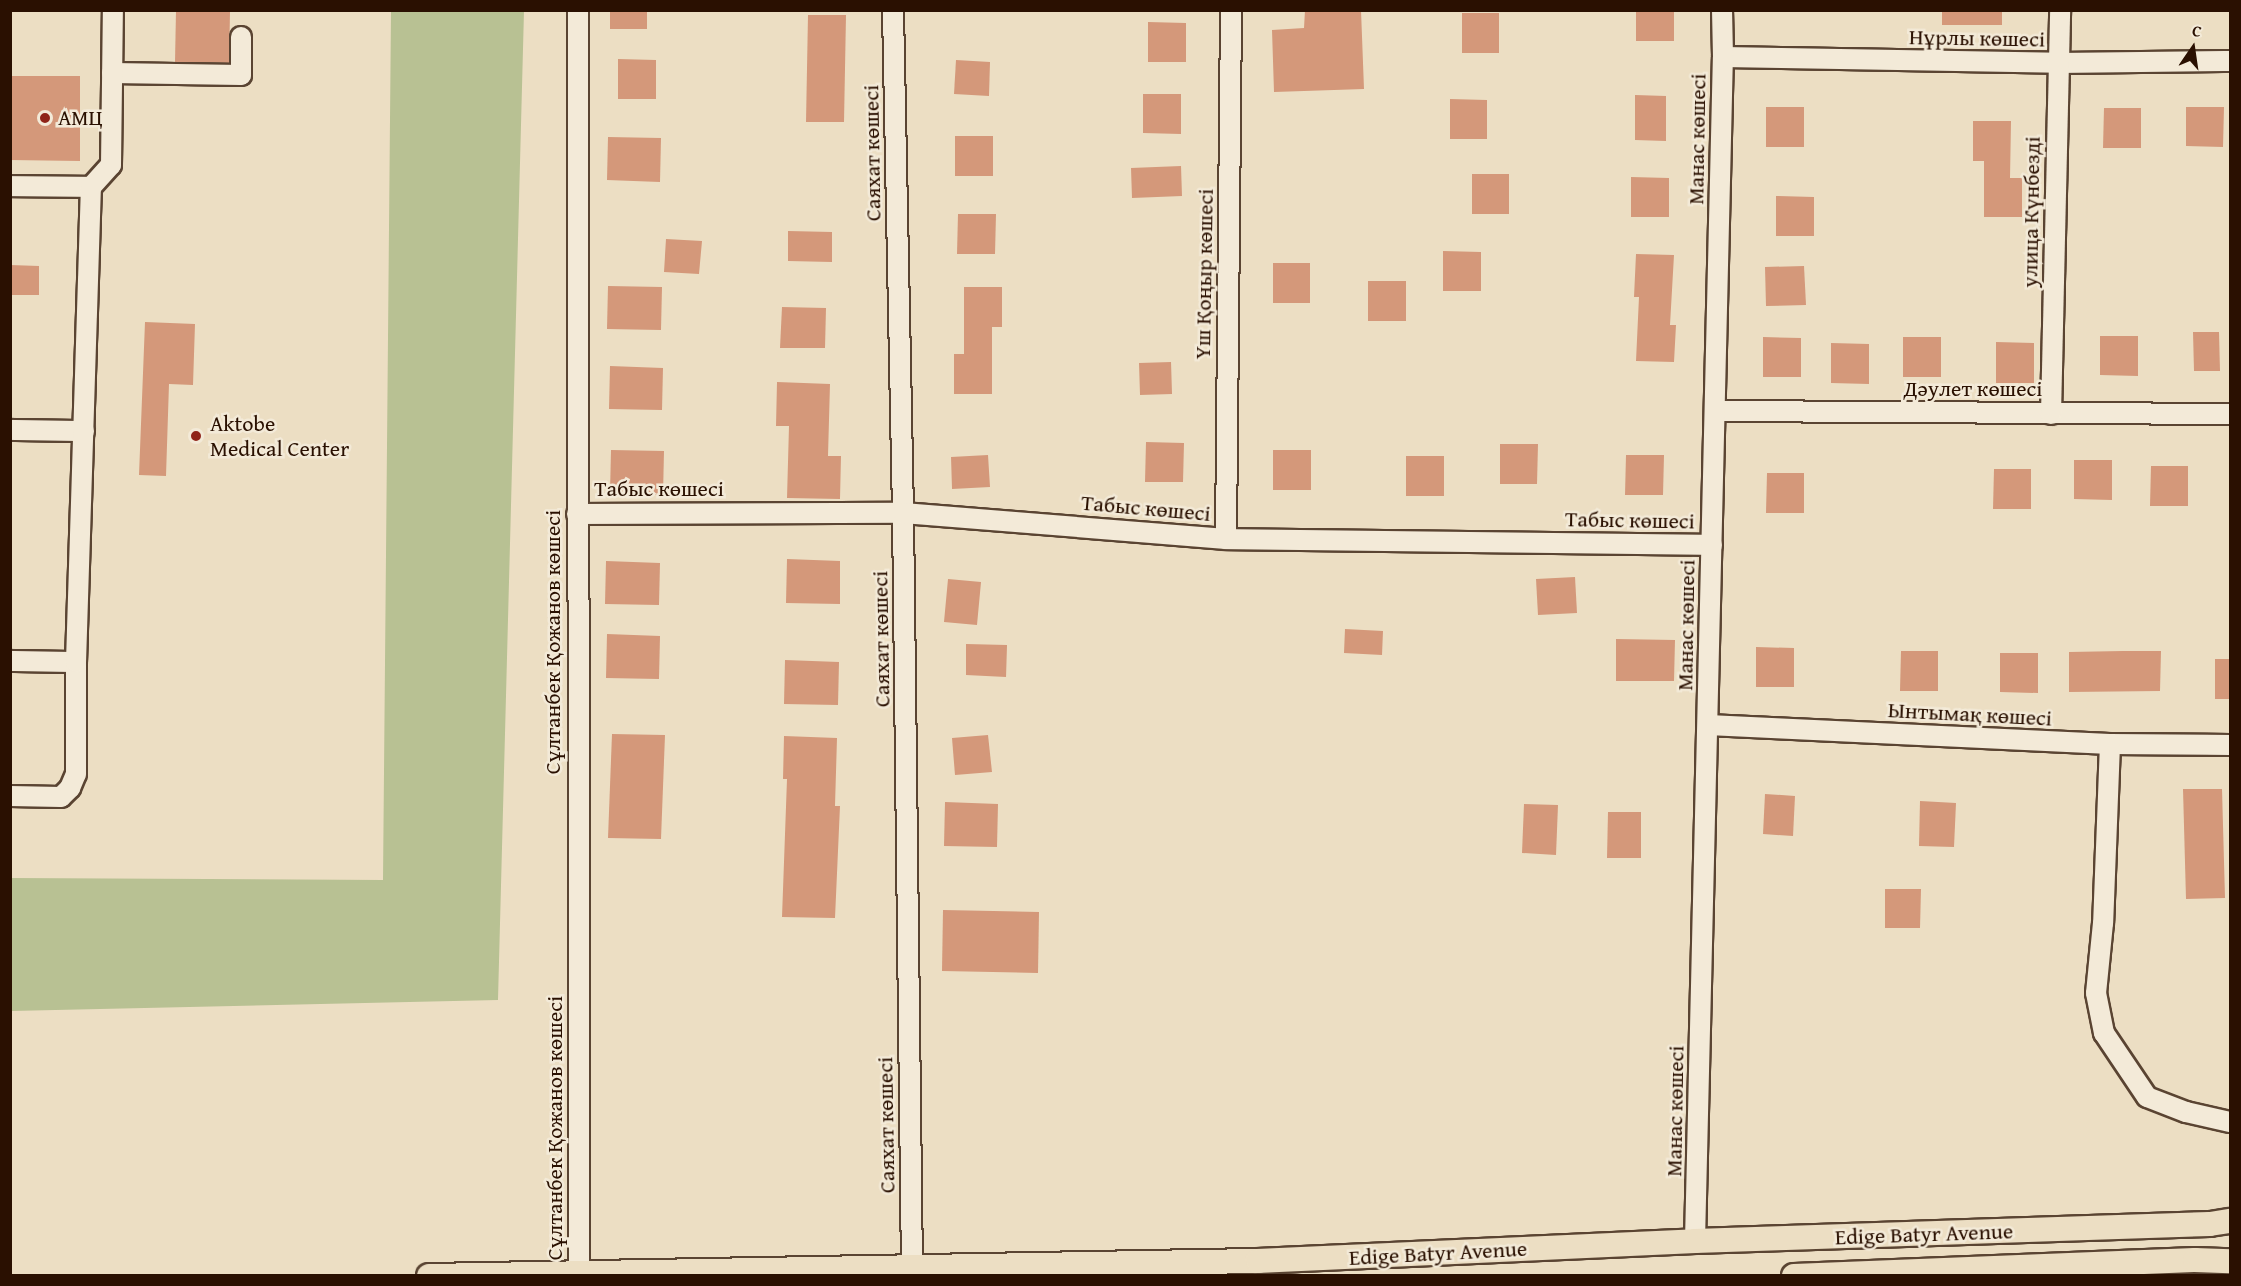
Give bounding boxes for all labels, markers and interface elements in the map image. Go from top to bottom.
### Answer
north arrow [2163,18,2223,78]
text: С [2190,18,2204,43]
street label: Нұрлы көшесі [1909,24,2045,52]
street label: Манас көшесі [1683,73,1711,205]
street label: Саяхат көшесі [858,85,886,221]
place label: АМЦ [58,105,103,131]
marker: АМЦ [36,109,54,127]
street label: улица Күнбезді [2016,136,2046,288]
street label: Үш Қоңыр көшесі [1189,188,1219,360]
street label: Дәулет көшесі [1903,376,2043,402]
place label: Aktobe Medical Center [210,410,349,462]
marker: Aktobe Medical Center [187,427,205,445]
street label: Табыс көшесі [594,476,724,502]
street label: Табыс көшесі [1080,489,1212,527]
street label: Табыс көшесі [1565,506,1695,534]
street label: Сұлтанбек Қожанов көшесі [540,510,566,774]
street label: Манас көшесі [1672,559,1700,691]
street label: Саяхат көшесі [867,571,895,707]
street label: Ынтымақ көшесі [1887,697,2053,731]
street label: Сұлтанбек Қожанов көшесі [542,996,568,1260]
street label: Манас көшесі [1661,1045,1689,1177]
street label: Саяхат көшесі [872,1057,900,1193]
street label: Edige Batyr Avenue [1834,1218,2014,1250]
street label: Edige Batyr Avenue [1348,1235,1528,1271]

